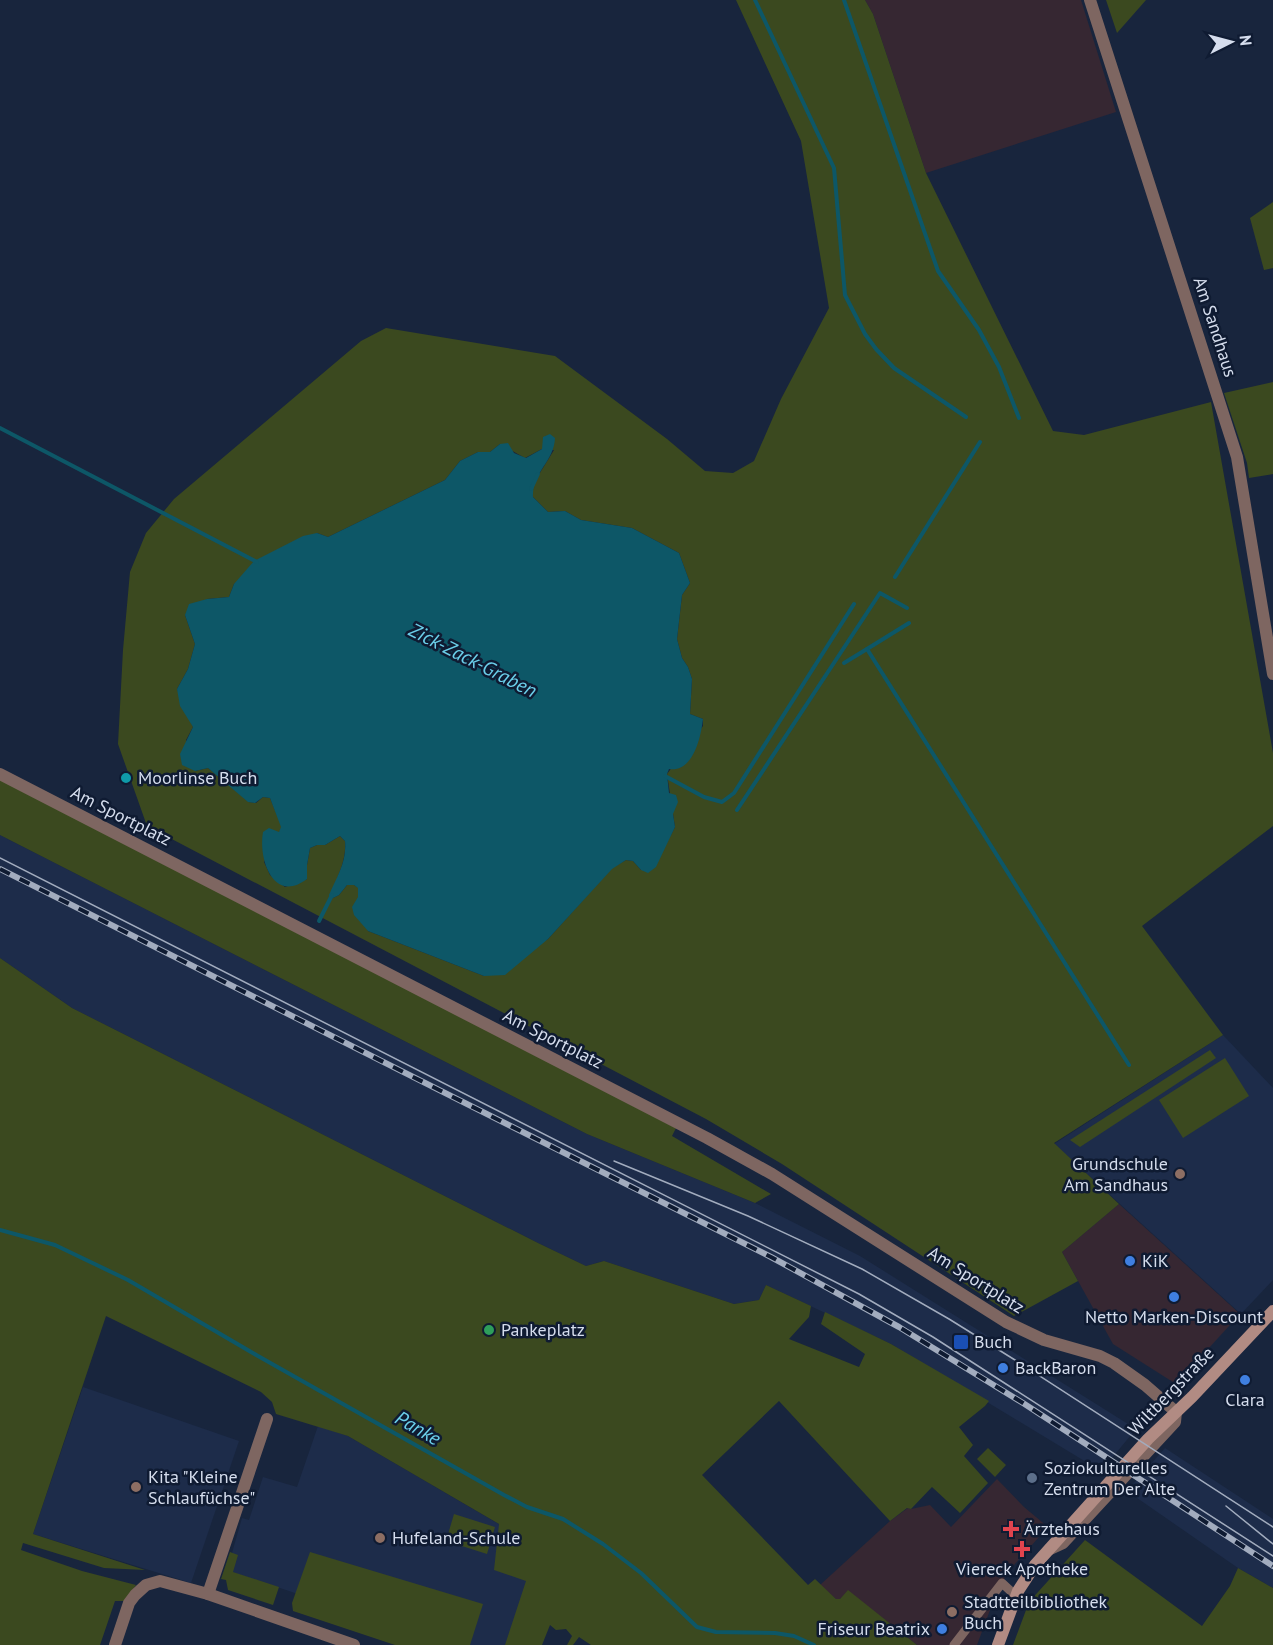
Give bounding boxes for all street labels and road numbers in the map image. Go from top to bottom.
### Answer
street label: Am Sandhaus [1188,274,1242,380]
street label: Am Sportplatz [67,780,175,851]
street label: Am Sportplatz [499,1003,607,1074]
street label: Am Sportplatz [924,1241,1029,1318]
street label: Wiltbergstraße [1123,1342,1219,1440]

